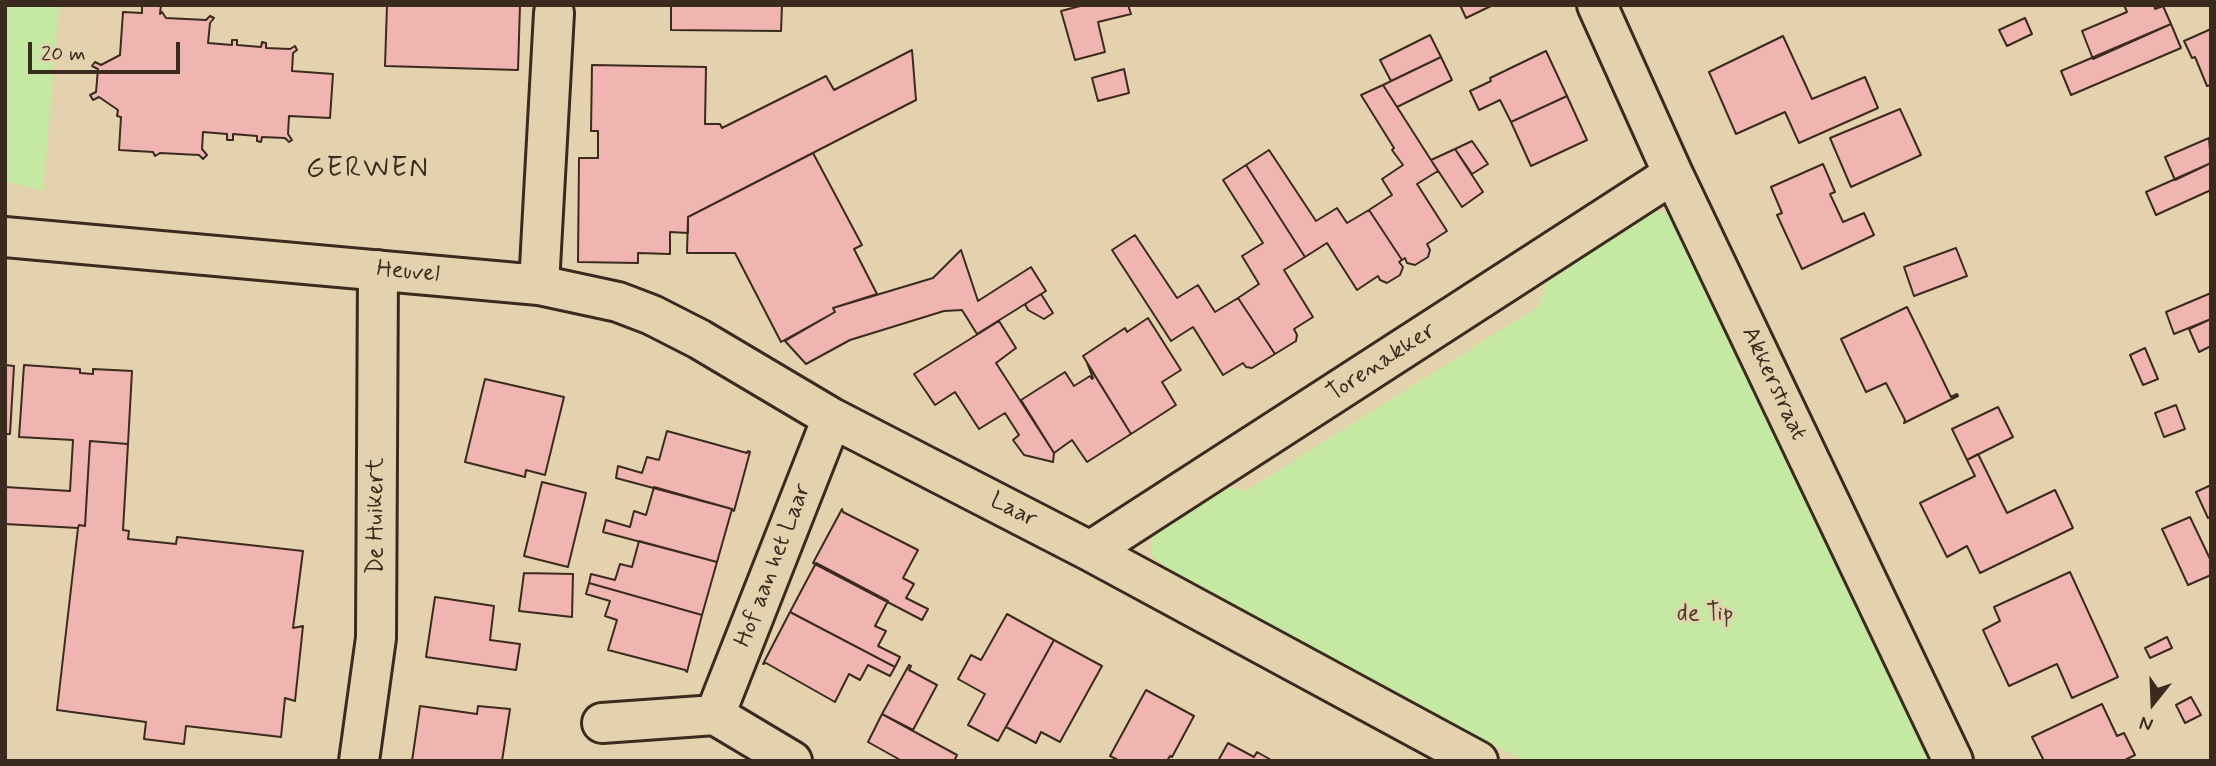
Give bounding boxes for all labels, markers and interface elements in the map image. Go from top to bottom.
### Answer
scale bar [32,28,184,72]
text: 20 m [41,40,86,68]
district label: GERWEN [306,153,430,187]
street label: Heuvel [375,256,441,290]
street label: Torenakker [1322,317,1442,409]
street label: Akkerstraat [1734,323,1812,445]
street label: De Huikert [363,458,391,574]
street label: Hof aan het Laar [730,480,818,652]
street label: Laar [985,487,1041,535]
park label: de Tip [1677,601,1733,629]
north arrow [2118,668,2188,738]
text: N [2136,710,2156,737]

